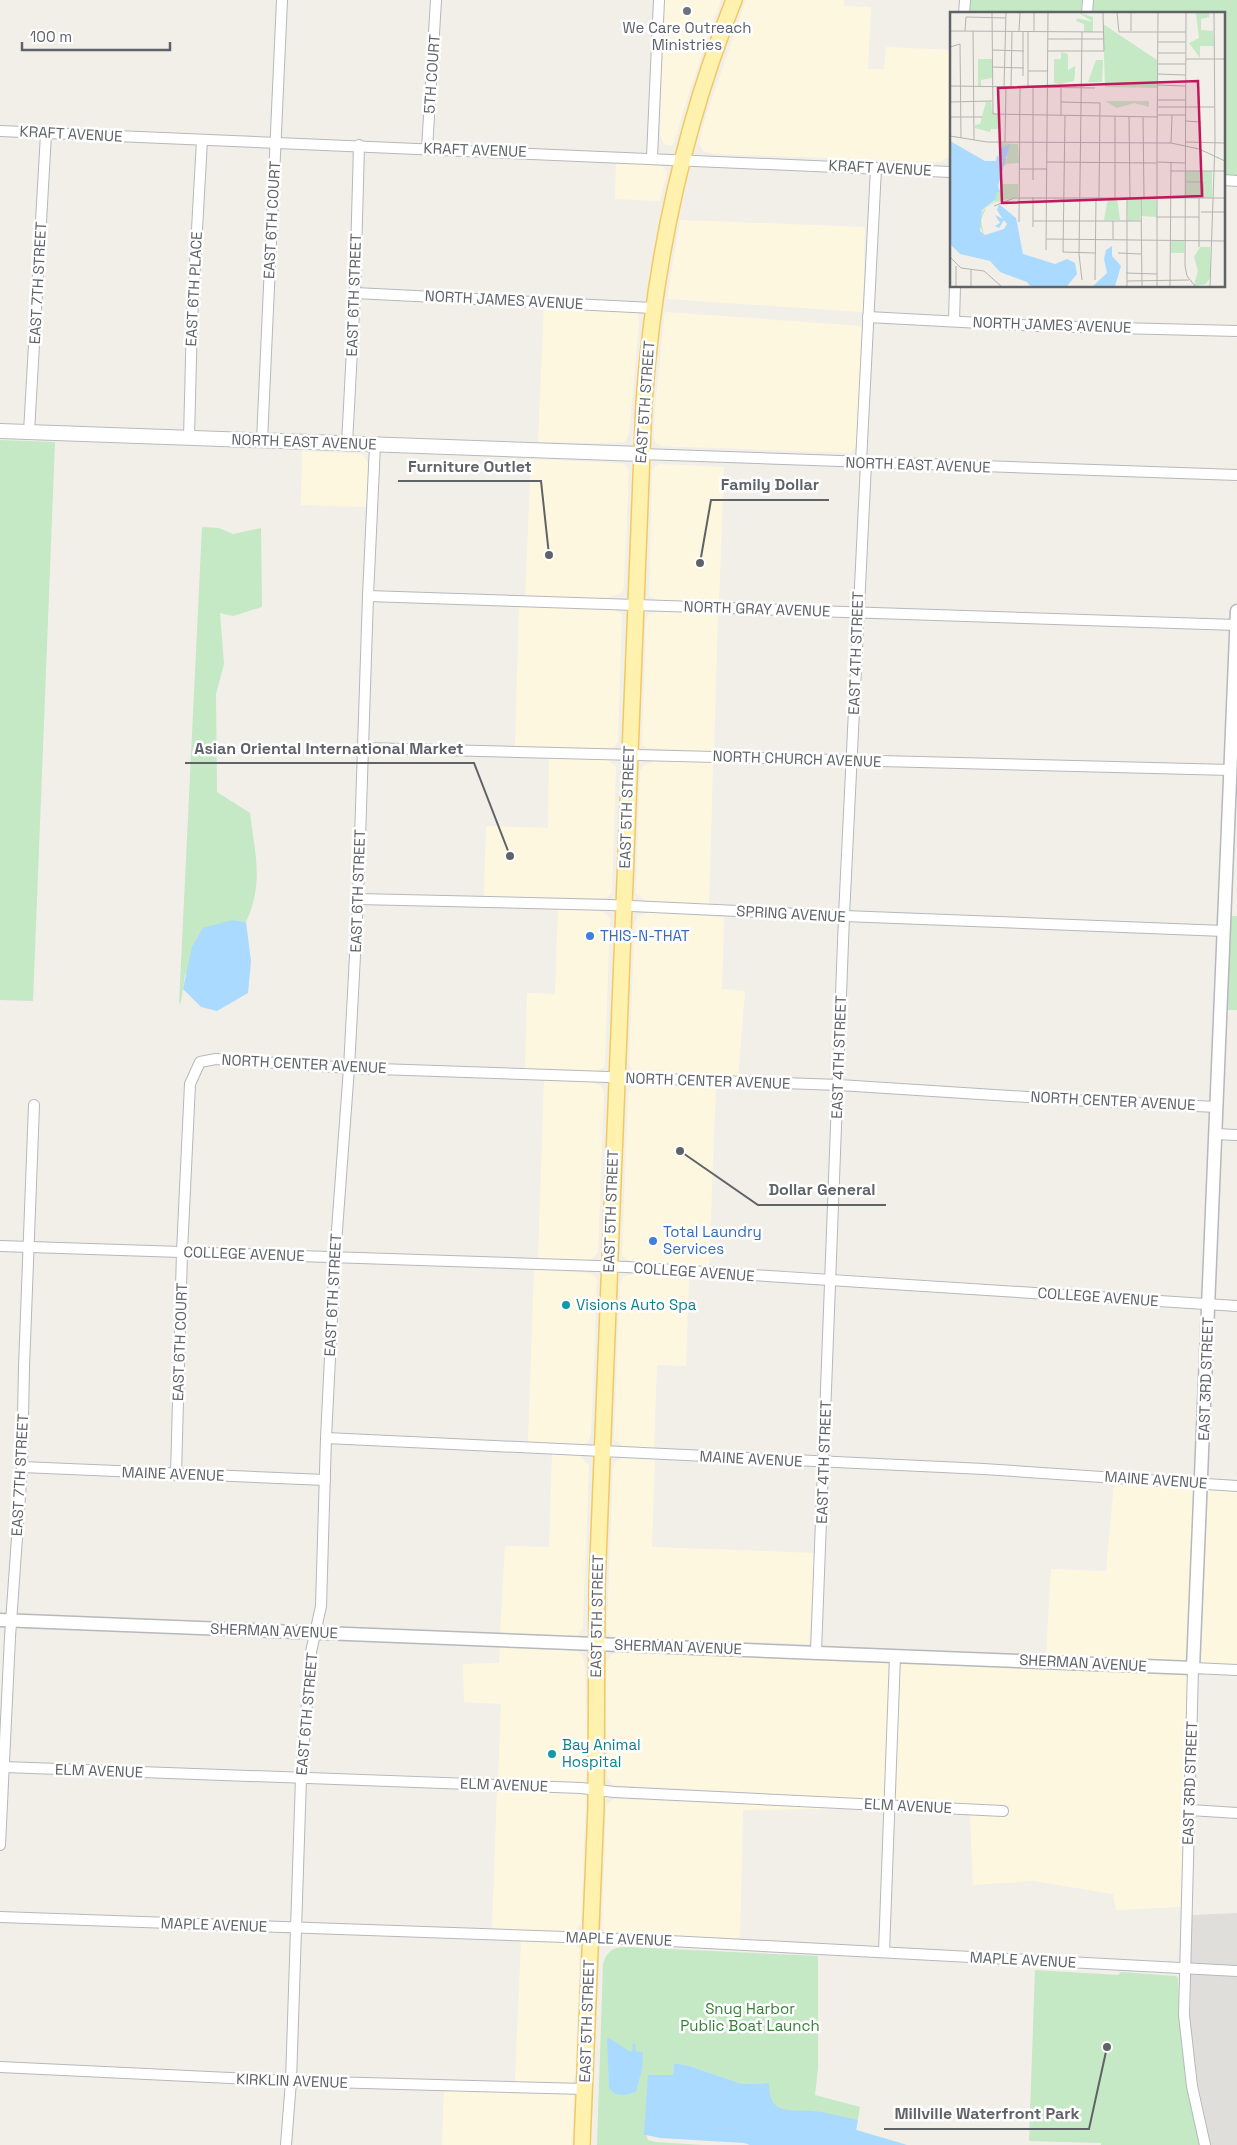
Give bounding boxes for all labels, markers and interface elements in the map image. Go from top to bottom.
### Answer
marker: We Care Outreach Ministries [681,5,693,17]
inset map [950,12,1224,288]
place label: We Care Outreach Ministries [623,18,752,54]
scale bar [22,20,170,52]
text: 100 m [30,27,72,46]
street label: 5TH COURT [419,34,444,114]
street label: KRAFT AVENUE [19,121,123,146]
street label: KRAFT AVENUE [423,138,527,161]
street label: KRAFT AVENUE [828,155,932,180]
street label: EAST 6TH COURT [259,160,284,280]
street label: EAST 7TH STREET [25,221,50,345]
street label: EAST 6TH PLACE [181,231,206,347]
street label: EAST 6TH STREET [342,233,365,357]
street label: NORTH JAMES AVENUE [424,286,584,313]
street label: NORTH JAMES AVENUE [972,312,1132,337]
street label: EAST 5TH STREET [631,340,658,464]
street label: NORTH EAST AVENUE [231,429,377,454]
callout: Furniture Outlet [398,450,541,481]
street label: NORTH EAST AVENUE [845,452,991,477]
text: Furniture Outlet [408,456,532,477]
callout: Family Dollar [711,469,829,500]
text: Family Dollar [721,474,819,495]
street label: EAST 4TH STREET [844,591,867,715]
street label: NORTH GRAY AVENUE [683,596,831,621]
callout: Asian Oriental International Market [185,732,474,763]
text: Asian Oriental International Market [194,738,464,759]
street label: EAST 5TH STREET [615,745,638,869]
street label: NORTH CHURCH AVENUE [712,746,882,771]
street label: EAST 6TH STREET [346,829,369,953]
street label: SPRING AVENUE [736,901,846,926]
place label: THIS-N-THAT [600,926,690,945]
marker: THIS-N-THAT [584,930,596,942]
street label: EAST 4TH STREET [827,995,850,1119]
street label: NORTH CENTER AVENUE [221,1050,387,1077]
street label: NORTH CENTER AVENUE [625,1068,791,1093]
street label: NORTH CENTER AVENUE [1030,1087,1196,1114]
street label: EAST 5TH STREET [599,1149,622,1273]
callout: Dollar General [758,1174,886,1205]
text: Dollar General [768,1179,876,1200]
place label: Total Laundry Services [663,1222,762,1258]
street label: EAST 6TH STREET [320,1233,345,1357]
marker: Total Laundry Services [647,1235,659,1247]
street label: COLLEGE AVENUE [183,1242,305,1265]
street label: COLLEGE AVENUE [633,1258,755,1285]
street label: EAST 6TH COURT [168,1282,191,1401]
street label: COLLEGE AVENUE [1037,1283,1159,1310]
place label: Visions Auto Spa [576,1295,697,1314]
marker: Visions Auto Spa [560,1299,572,1311]
street label: EAST 3RD STREET [1194,1317,1217,1441]
street label: EAST 4TH STREET [812,1400,835,1524]
street label: EAST 7TH STREET [7,1413,32,1537]
street label: MAINE AVENUE [699,1446,803,1471]
street label: MAINE AVENUE [121,1462,225,1485]
street label: MAINE AVENUE [1104,1466,1208,1493]
street label: EAST 5TH STREET [586,1554,607,1678]
street label: SHERMAN AVENUE [210,1619,338,1642]
street label: SHERMAN AVENUE [614,1635,742,1658]
street label: SHERMAN AVENUE [1019,1650,1147,1675]
street label: EAST 6TH STREET [292,1652,321,1776]
street label: EAST 3RD STREET [1178,1721,1201,1845]
place label: Bay Animal Hospital [562,1735,641,1771]
marker: Bay Animal Hospital [546,1748,558,1760]
street label: ELM AVENUE [55,1759,143,1782]
street label: ELM AVENUE [460,1773,548,1796]
street label: ELM AVENUE [864,1794,952,1817]
street label: MAPLE AVENUE [160,1913,268,1936]
street label: MAPLE AVENUE [565,1927,673,1950]
street label: MAPLE AVENUE [969,1947,1077,1972]
street label: EAST 5TH STREET [575,1959,598,2083]
park label: Snug Harbor Public Boat Launch [680,1999,820,2035]
street label: KIRKLIN AVENUE [236,2069,348,2092]
callout: Millville Waterfront Park [884,2098,1089,2129]
text: Millville Waterfront Park [894,2103,1080,2124]

